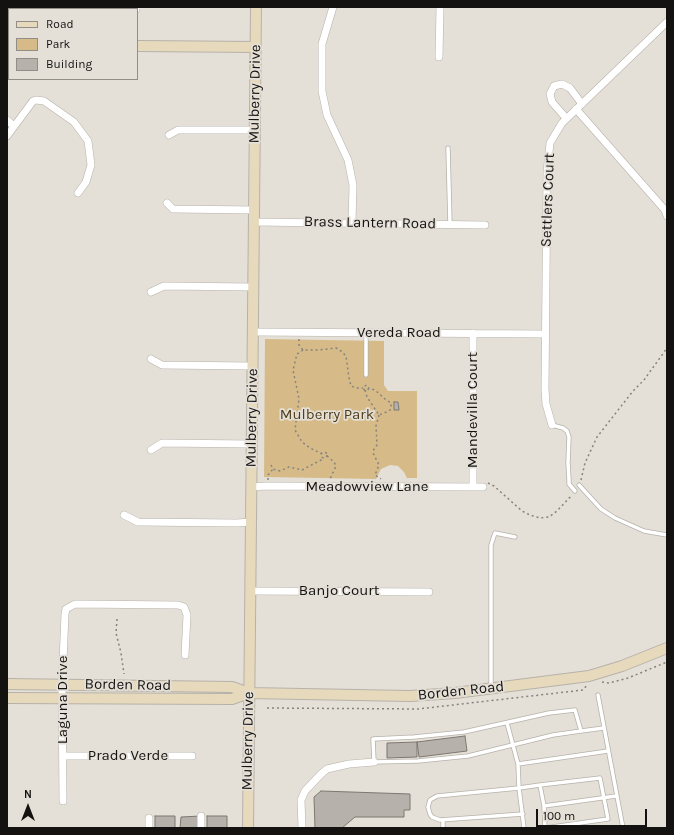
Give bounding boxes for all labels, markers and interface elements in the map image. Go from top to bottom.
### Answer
legend [8,8,138,80]
text: Road [46,17,74,31]
text: Park [46,37,70,51]
street label: Mulberry Drive [245,44,265,144]
text: Building [46,57,92,71]
street label: Settlers Court [537,153,559,247]
street label: Brass Lantern Road [304,213,436,233]
street label: Vereda Road [357,324,441,342]
street label: Mandevilla Court [464,352,482,468]
street label: Mulberry Drive [242,368,262,468]
park label: Mulberry Park [280,406,374,424]
street label: Meadowview Lane [306,478,428,496]
street label: Banjo Court [299,582,379,600]
street label: Laguna Drive [54,656,72,744]
street label: Borden Road [85,675,171,695]
street label: Borden Road [417,678,505,704]
street label: Mulberry Drive [238,691,258,791]
street label: Prado Verde [88,747,168,765]
north arrow [8,787,48,827]
text: N [24,788,32,801]
scale bar [538,801,649,827]
text: 100 m [543,809,575,823]

